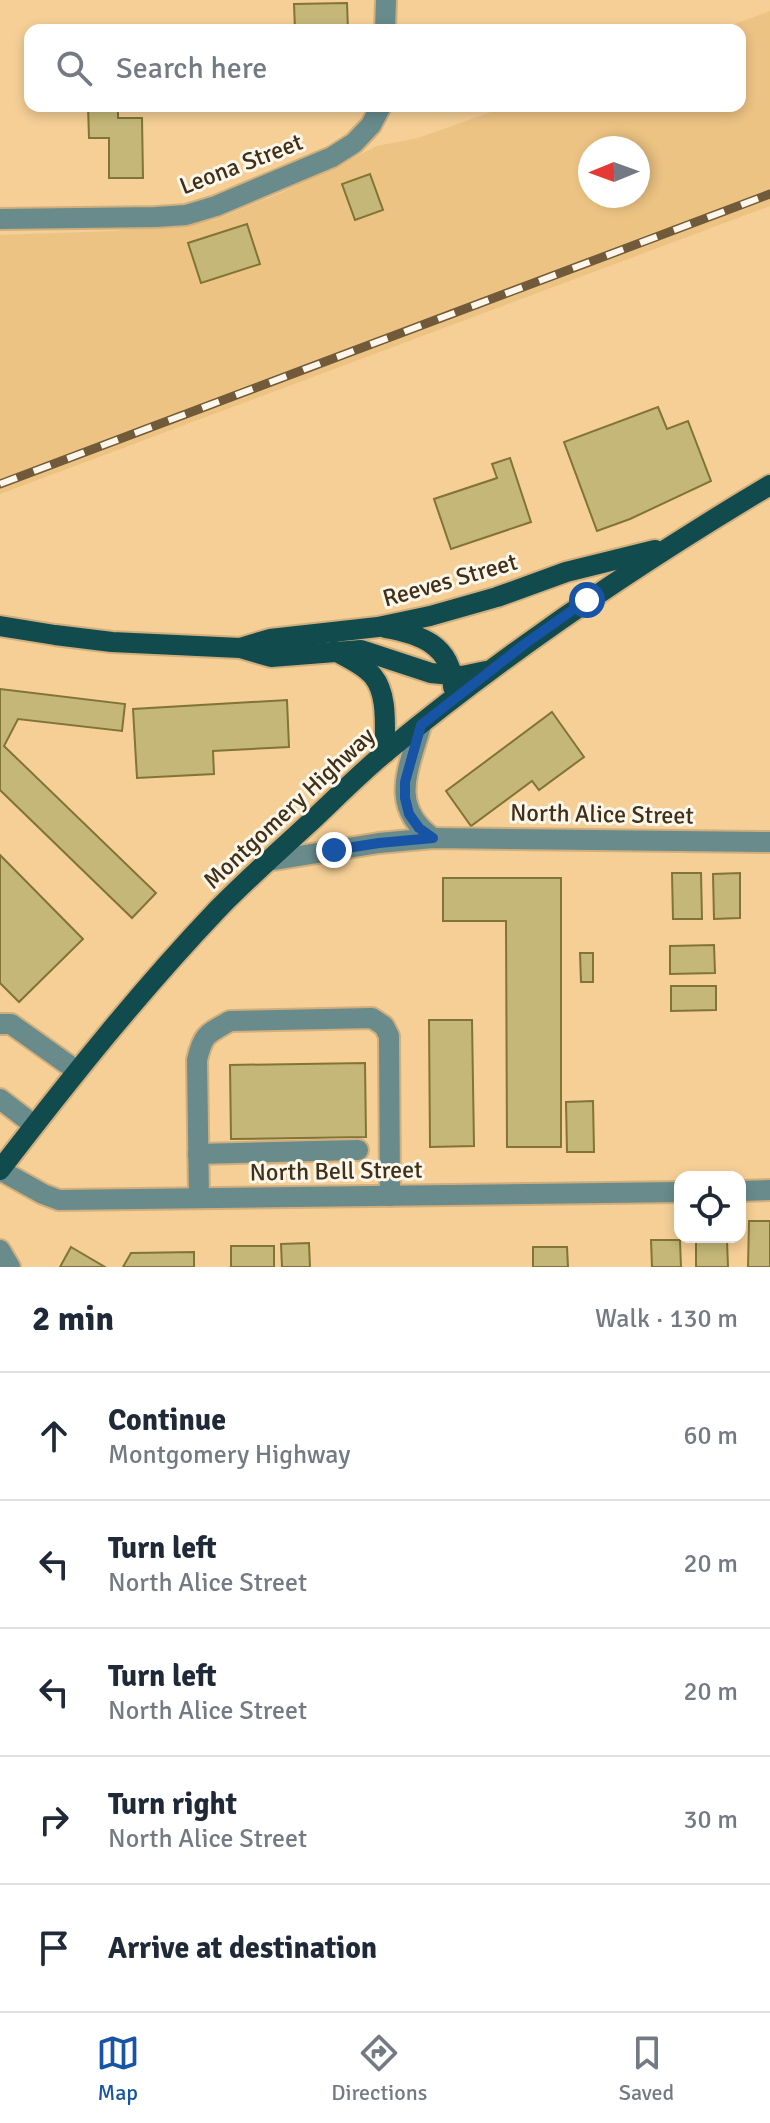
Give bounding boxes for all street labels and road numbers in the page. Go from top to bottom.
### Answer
street label: Leona Street [175,127,307,201]
street label: Reeves Street [379,546,521,614]
street label: Montgomery Highway [197,721,381,895]
street label: North Alice Street [510,797,694,831]
street label: North Bell Street [249,1154,423,1188]

